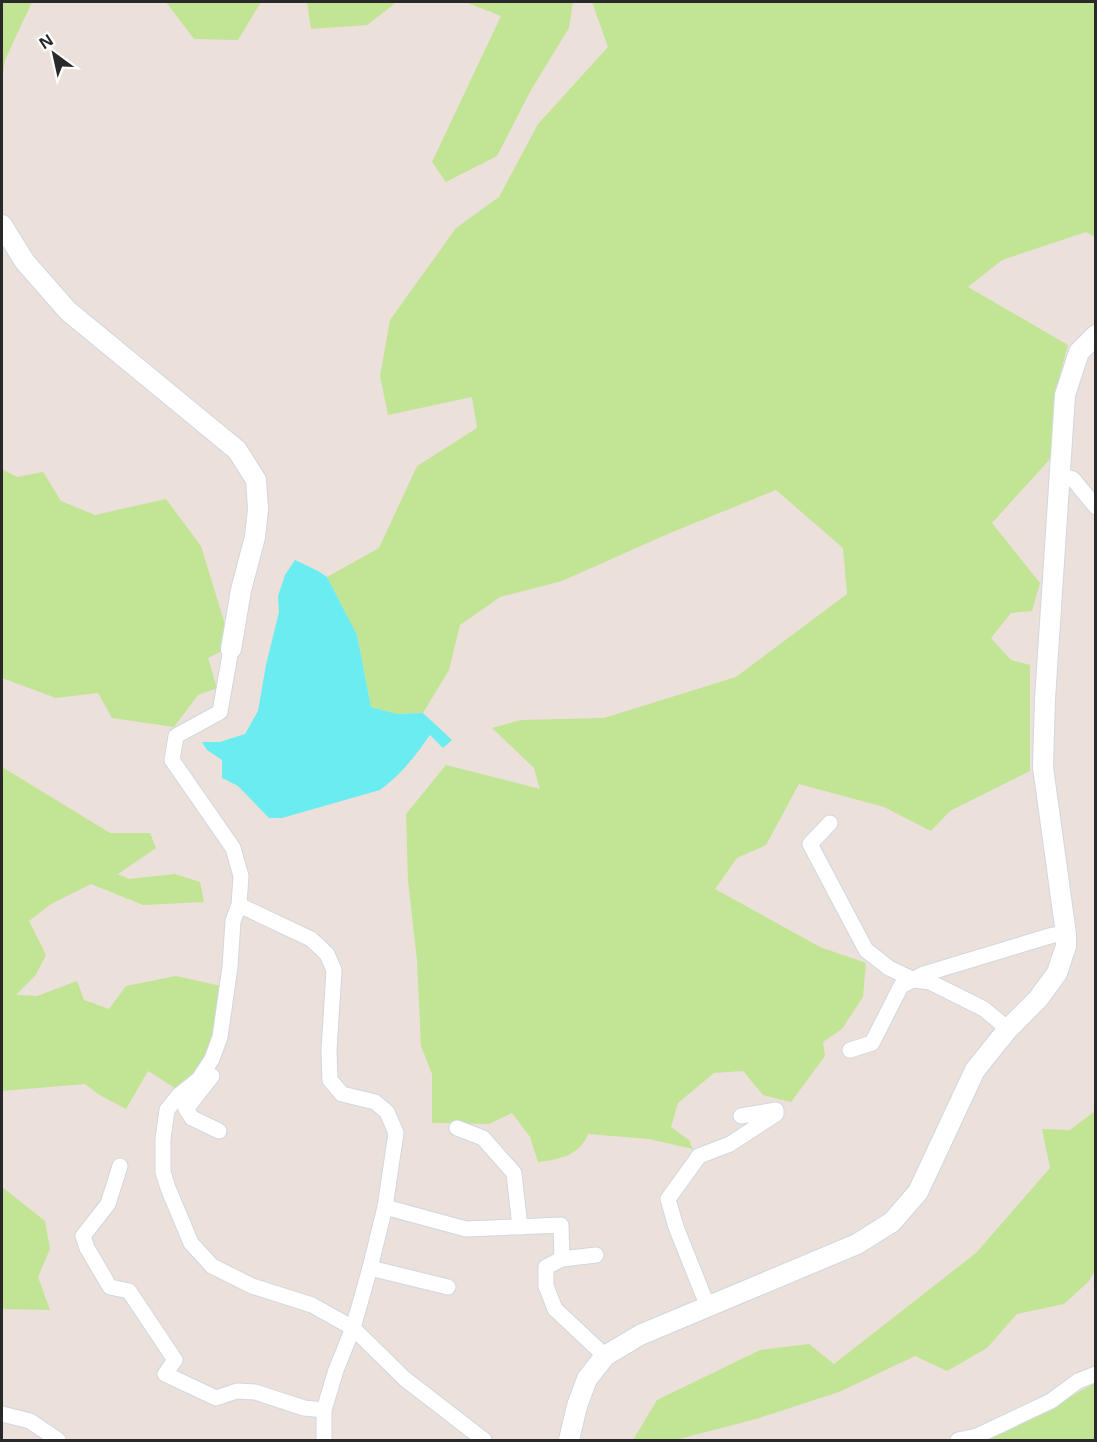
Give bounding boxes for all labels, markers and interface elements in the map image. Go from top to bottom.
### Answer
north arrow [24,24,84,84]
text: N [34,29,57,54]

